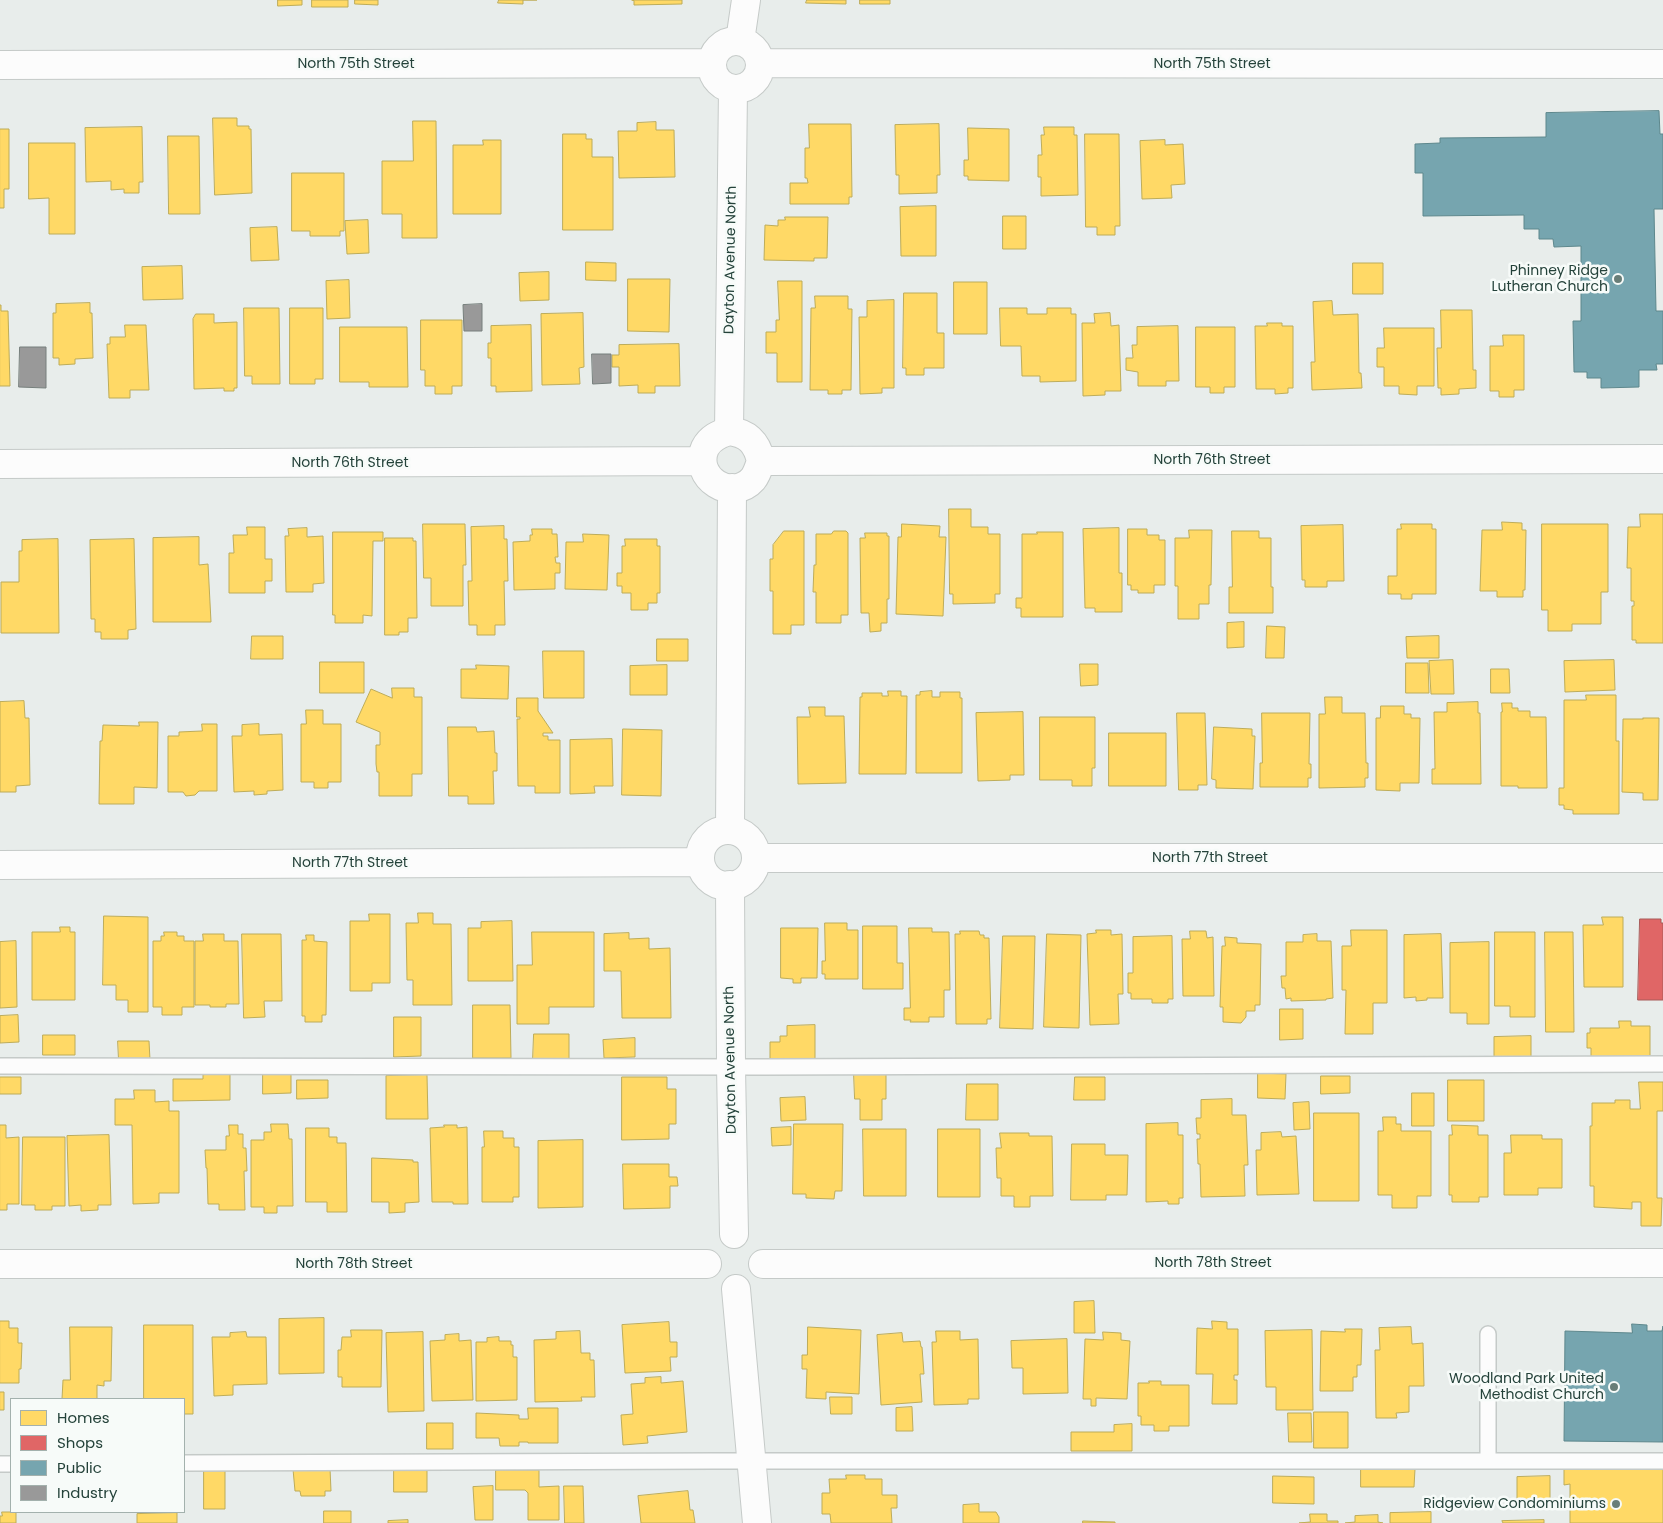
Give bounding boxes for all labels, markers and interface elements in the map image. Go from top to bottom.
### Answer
street label: North 75th Street [297,56,415,72]
street label: North 75th Street [1153,56,1271,72]
street label: Dayton Avenue North [721,186,741,334]
place label: Phinney Ridge Lutheran Church [1491,263,1608,296]
marker: Phinney Ridge Lutheran Church [1612,273,1624,285]
street label: North 76th Street [1153,452,1271,468]
street label: North 76th Street [291,455,409,471]
street label: North 77th Street [1152,850,1268,866]
street label: North 77th Street [292,855,408,871]
street label: Dayton Avenue North [721,986,741,1134]
street label: North 78th Street [1154,1255,1272,1271]
street label: North 78th Street [295,1256,413,1272]
place label: Woodland Park United Methodist Church [1449,1371,1604,1404]
marker: Woodland Park United Methodist Church [1608,1381,1620,1393]
legend [10,1398,185,1513]
text: Homes [57,1407,110,1428]
text: Shops [57,1432,103,1453]
text: Public [57,1457,102,1478]
text: Industry [57,1482,117,1503]
place label: Ridgeview Condominiums [1423,1496,1606,1512]
marker: Ridgeview Condominiums [1610,1498,1622,1510]

